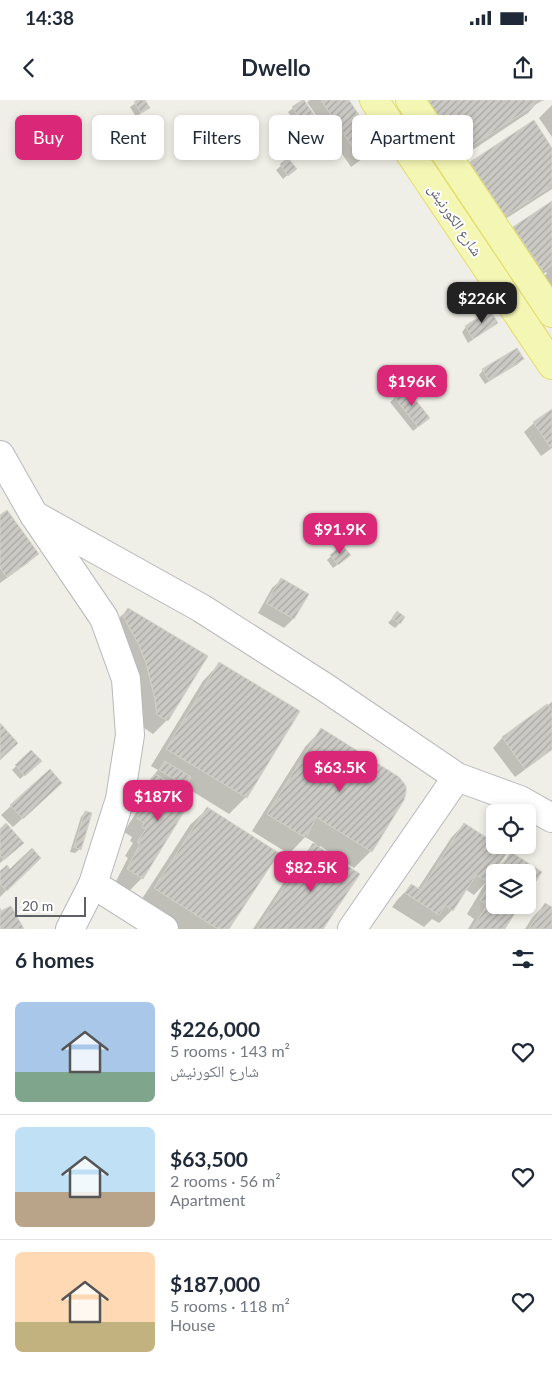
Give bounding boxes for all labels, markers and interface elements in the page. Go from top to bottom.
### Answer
text: 14:38 [25,6,74,29]
icon: back [15,54,43,82]
text: Dwello [241,54,311,81]
icon: share [509,54,537,82]
chip: Buy [15,115,82,160]
chip: Rent [92,115,164,160]
chip: Filters [174,115,259,160]
chip: New [269,115,342,160]
chip: Apartment [352,115,473,160]
street label: شارع الكورنيش [423,180,487,260]
pin: $226K [447,282,517,324]
text: $226K [458,288,506,307]
pin: $196K [377,364,447,407]
text: $196K [388,371,436,390]
pin: $91.9K [299,512,381,555]
text: $91.9K [314,519,366,538]
pin: $63.5K [299,750,381,793]
text: $63.5K [314,757,366,776]
pin: $187K [123,780,193,822]
text: $187K [134,786,182,805]
map controls [486,804,536,914]
button: locate [486,804,536,854]
pin: $82.5K [270,850,352,893]
text: $82.5K [285,857,337,876]
button: layers [486,864,536,914]
scale bar [15,894,86,917]
text: 20 m [22,897,53,914]
icon: filters [509,945,537,973]
text: 6 homes [15,947,94,972]
text: $226,000 [170,1016,260,1041]
icon: home [55,1022,115,1082]
icon: heart [509,1038,537,1066]
text: 5 rooms · 143 m² [170,1041,290,1060]
text: شارع الكورنيش [170,1061,259,1080]
text: $63,500 [170,1146,248,1171]
icon: home [55,1147,115,1207]
icon: heart [509,1163,537,1191]
text: 2 rooms · 56 m² [170,1171,281,1190]
text: Apartment [170,1190,245,1209]
text: $187,000 [170,1271,260,1296]
icon: home [55,1272,115,1332]
icon: heart [509,1288,537,1316]
text: 5 rooms · 118 m² [170,1296,290,1315]
text: House [170,1315,215,1334]

